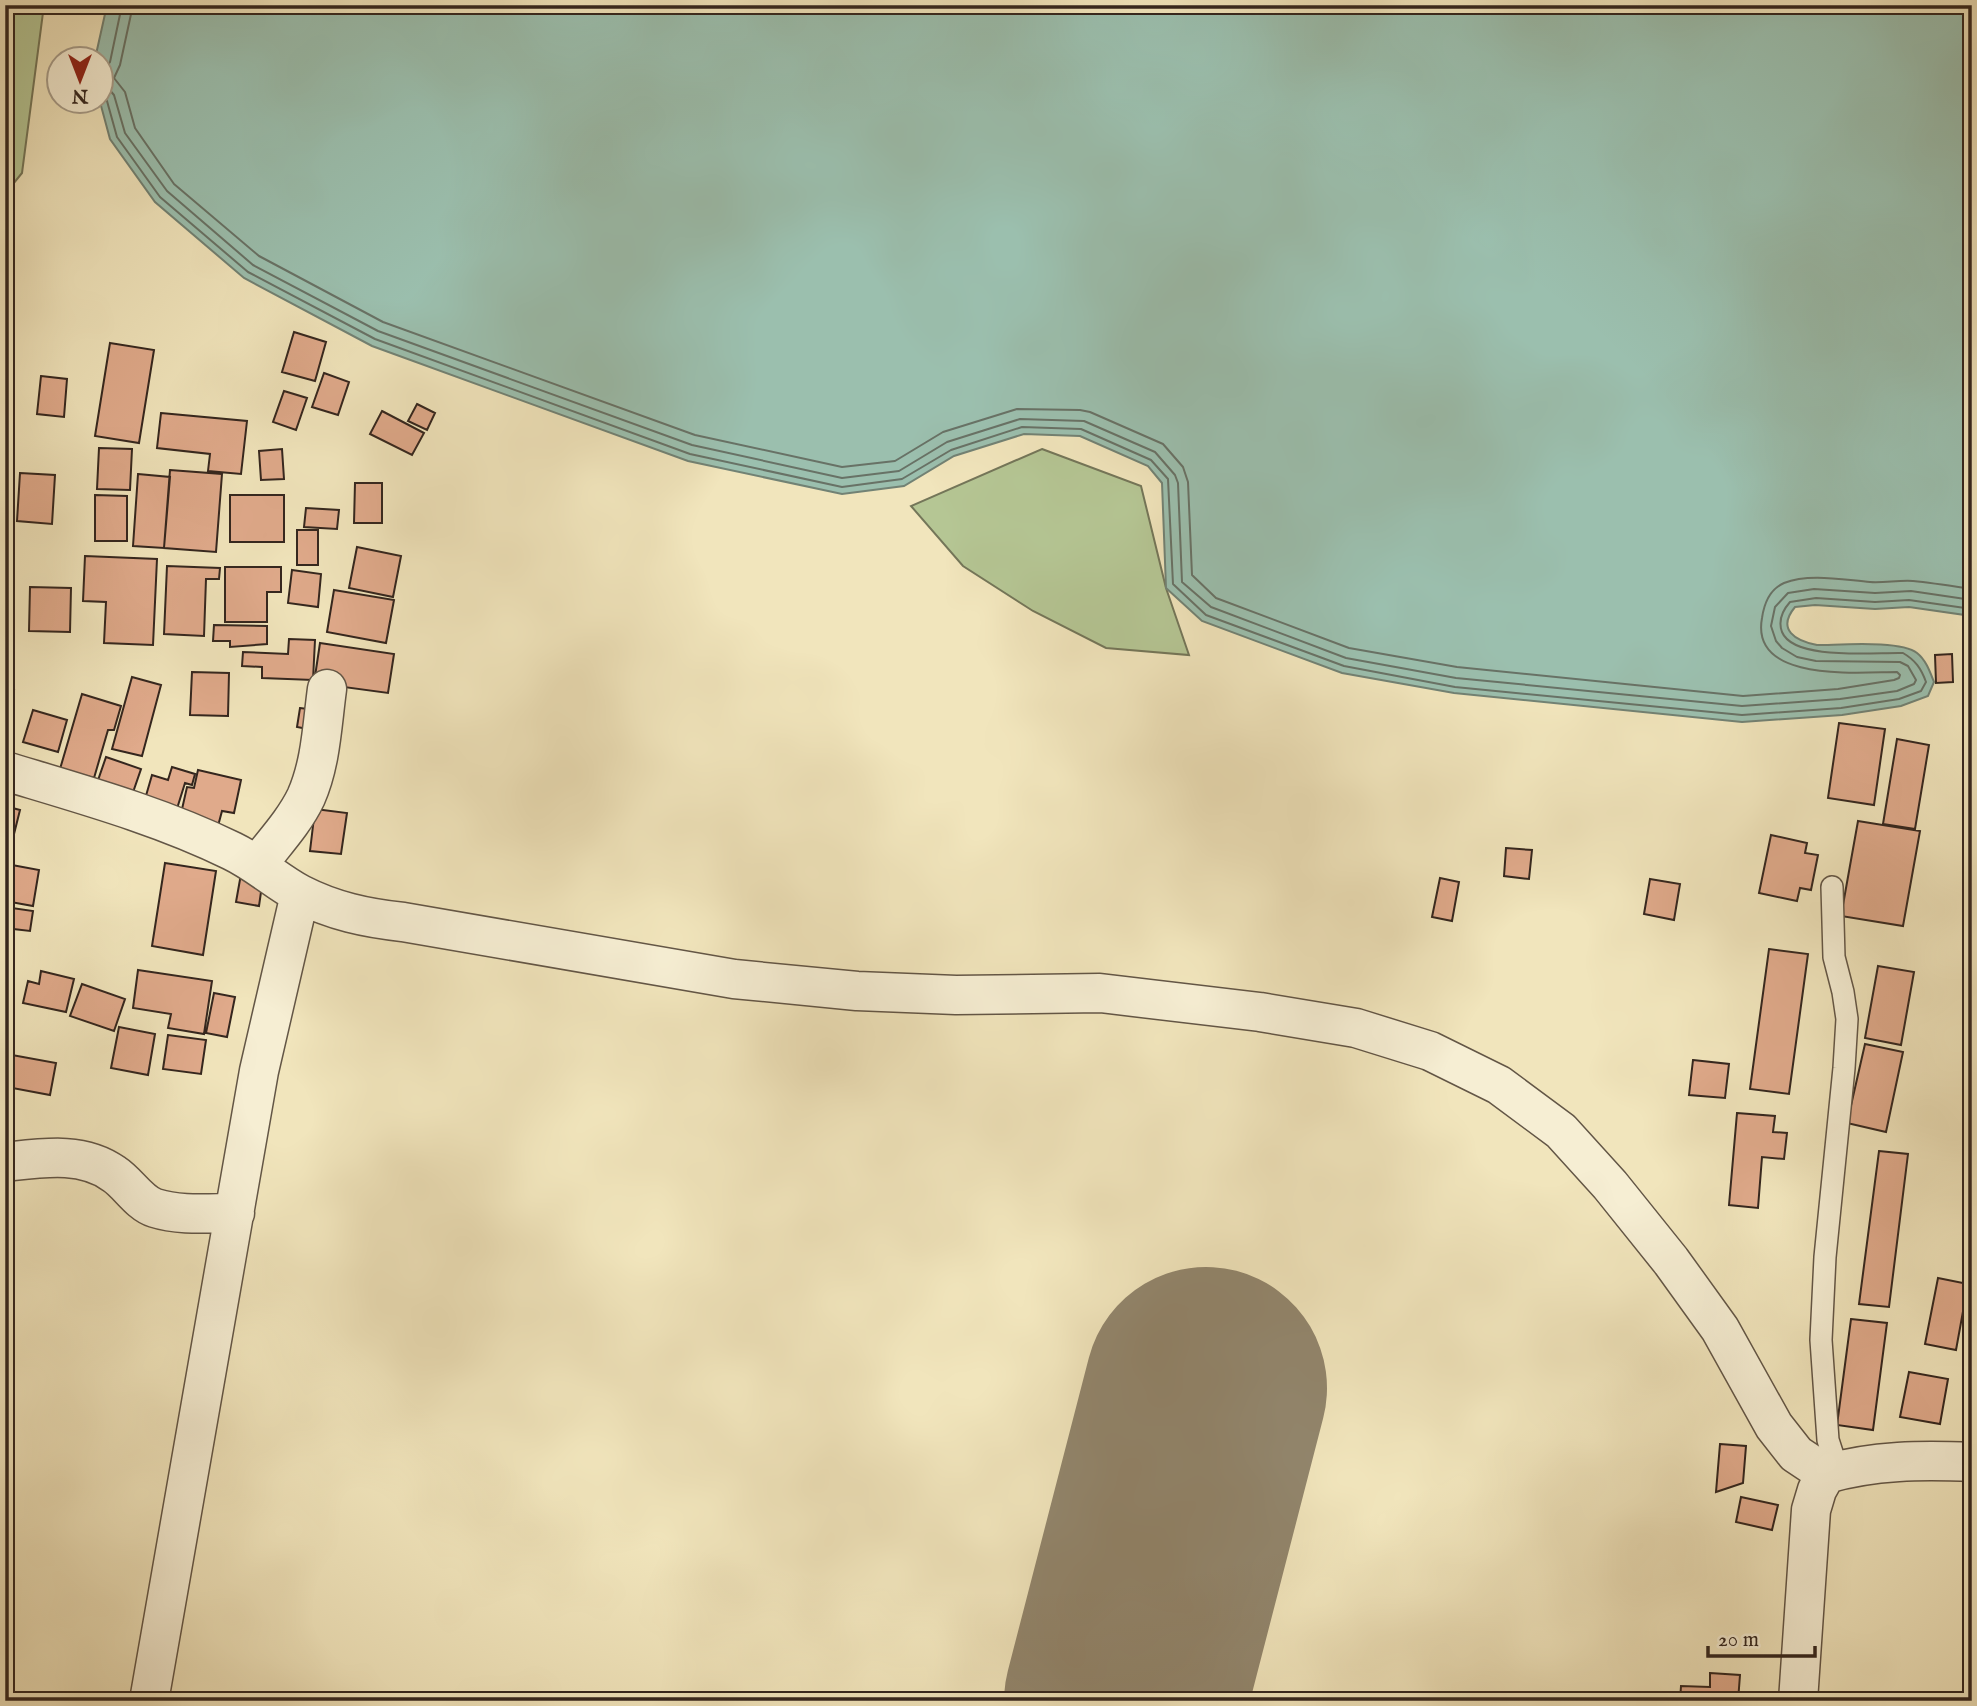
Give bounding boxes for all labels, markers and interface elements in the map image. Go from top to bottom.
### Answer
north arrow [46,46,116,116]
text: N [71,83,89,107]
scale bar [1708,1615,1814,1659]
text: 20 m [1718,1627,1759,1654]

